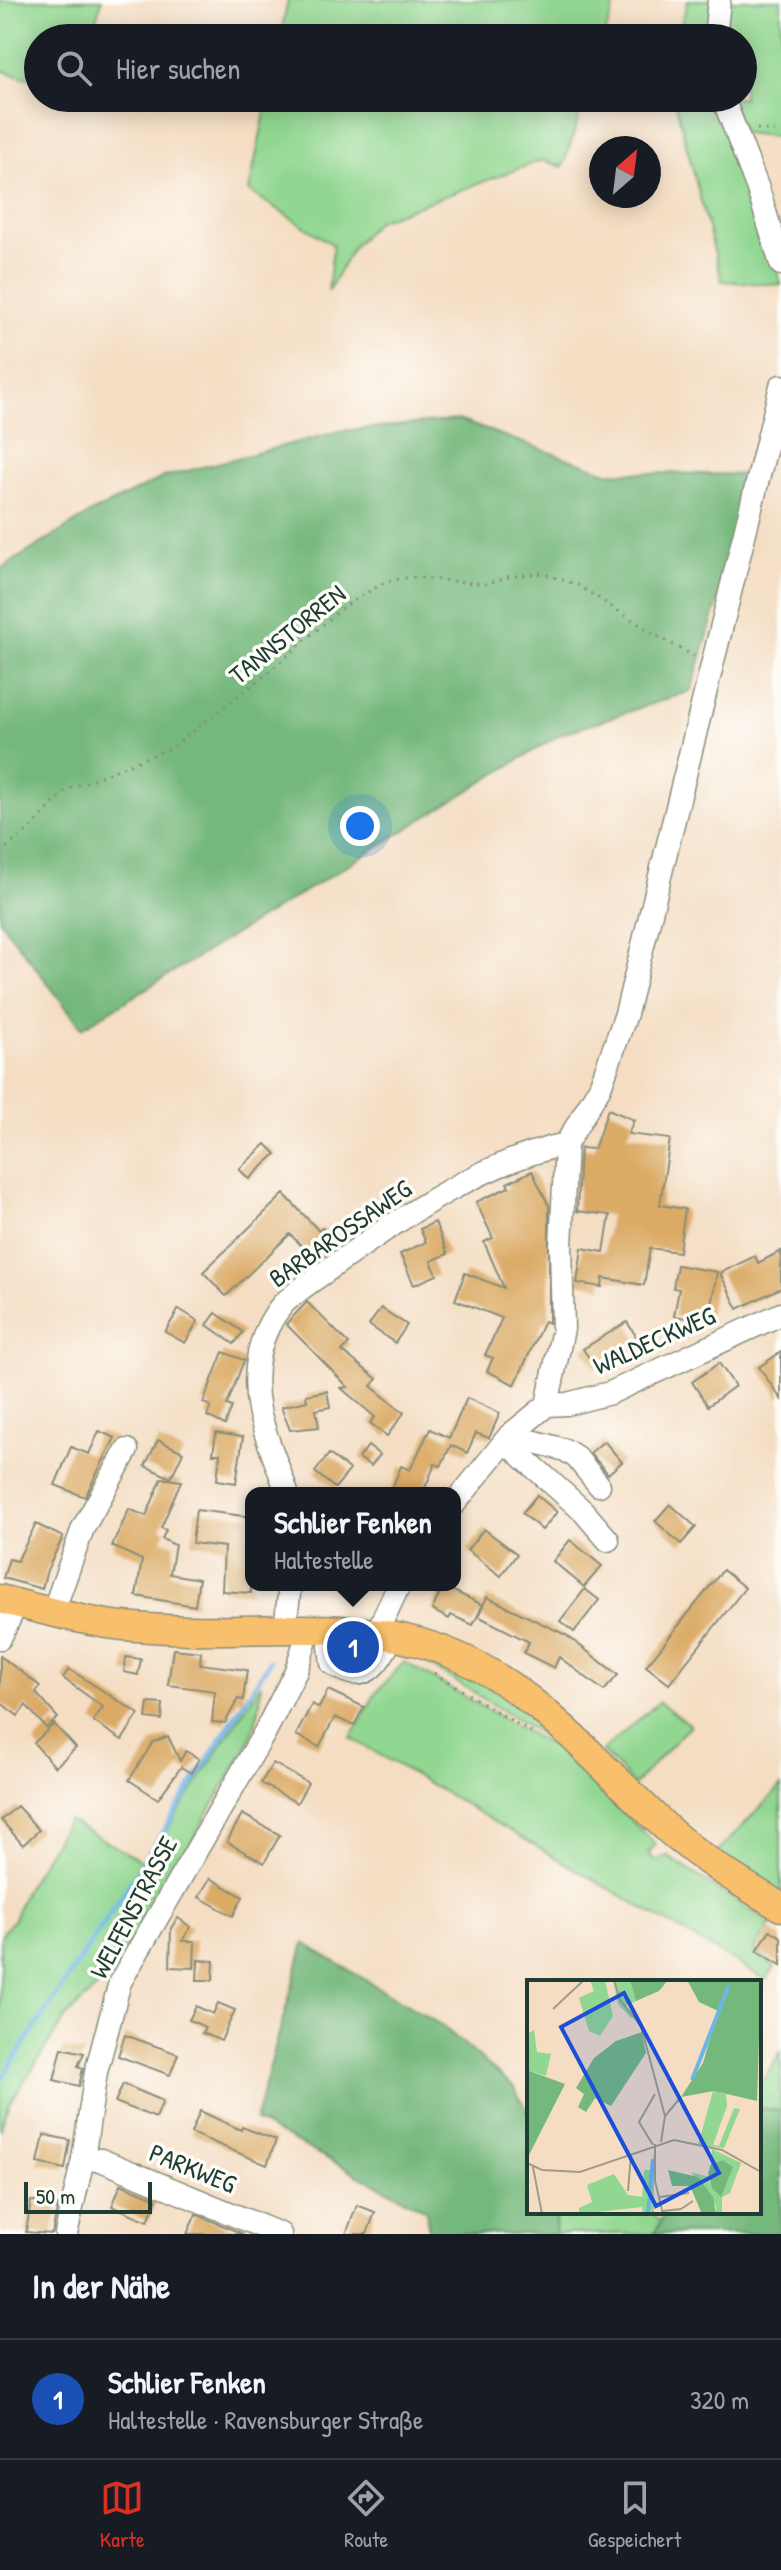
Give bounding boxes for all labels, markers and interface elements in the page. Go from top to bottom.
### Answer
search box [24,24,757,112]
icon: search [52,46,96,90]
text: Hier suchen [116,48,240,88]
north arrow [589,136,661,208]
street label: TANNSTORREN [222,576,352,692]
your location [340,806,380,846]
street label: BARBAROSSAWEG [262,1171,419,1295]
street label: WALDECKWEG [587,1297,721,1382]
popup [245,1487,461,1591]
text: Schlier Fenken [274,1502,432,1542]
text: Haltestelle [274,1542,374,1577]
pin: 1 [327,1617,379,1677]
street label: WELFENSTRASSE [81,1829,185,1984]
inset map [527,1980,761,2214]
street label: PARKWEG [144,2135,242,2201]
scale bar [24,2178,152,2214]
text: 50 m [36,2181,75,2211]
text: In der Nähe [32,2263,170,2309]
text: Schlier Fenken [108,2362,266,2402]
text: 1 [53,2382,63,2417]
text: 320 m [690,2382,749,2417]
text: Haltestelle · Ravensburger Straße [108,2402,423,2437]
tab: Karte [100,2476,145,2554]
tab: Route [344,2476,388,2554]
tab: Gespeichert [588,2476,681,2554]

